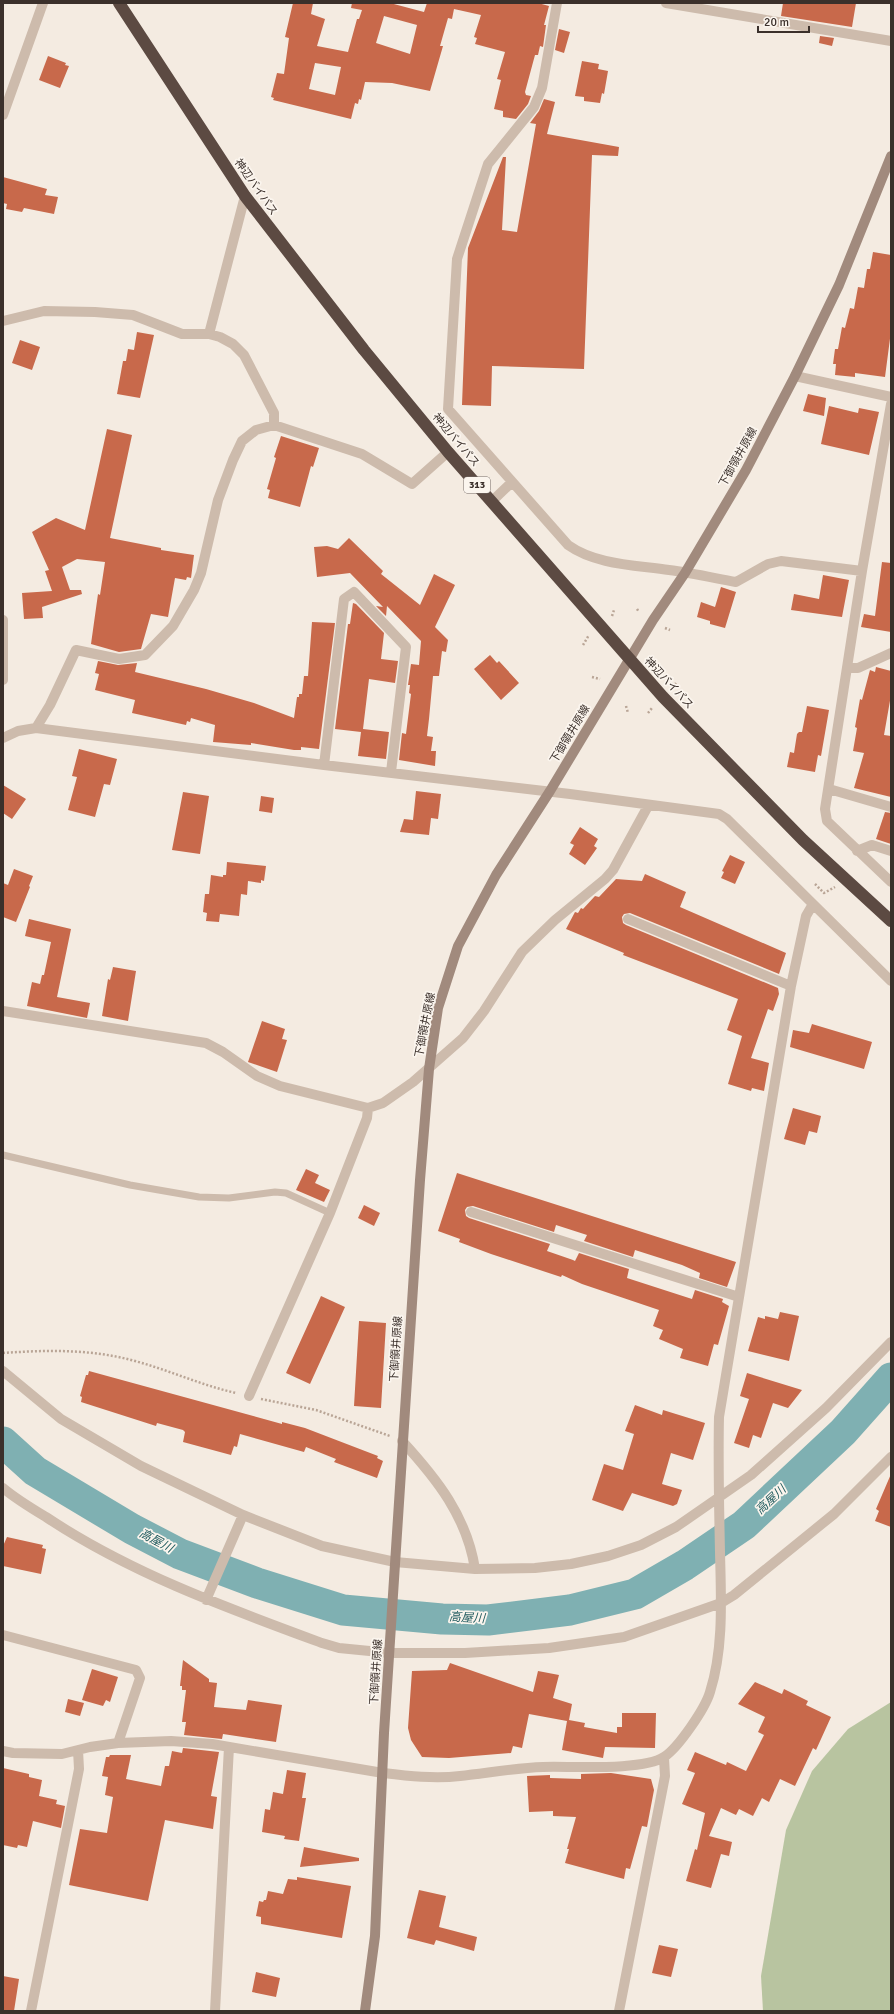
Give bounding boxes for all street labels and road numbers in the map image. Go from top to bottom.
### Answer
street label: 神辺バイパス [232,156,280,218]
street label: 神辺バイパス [430,411,482,469]
street label: 下御領井原線 [716,425,760,489]
road number: 313 [464,477,490,493]
street label: 神辺バイパス [642,655,696,711]
street label: 下御領井原線 [547,702,593,766]
street label: 下御領井原線 [412,991,438,1059]
street label: 下御領井原線 [387,1316,405,1382]
street label: 下御領井原線 [367,1639,385,1705]

